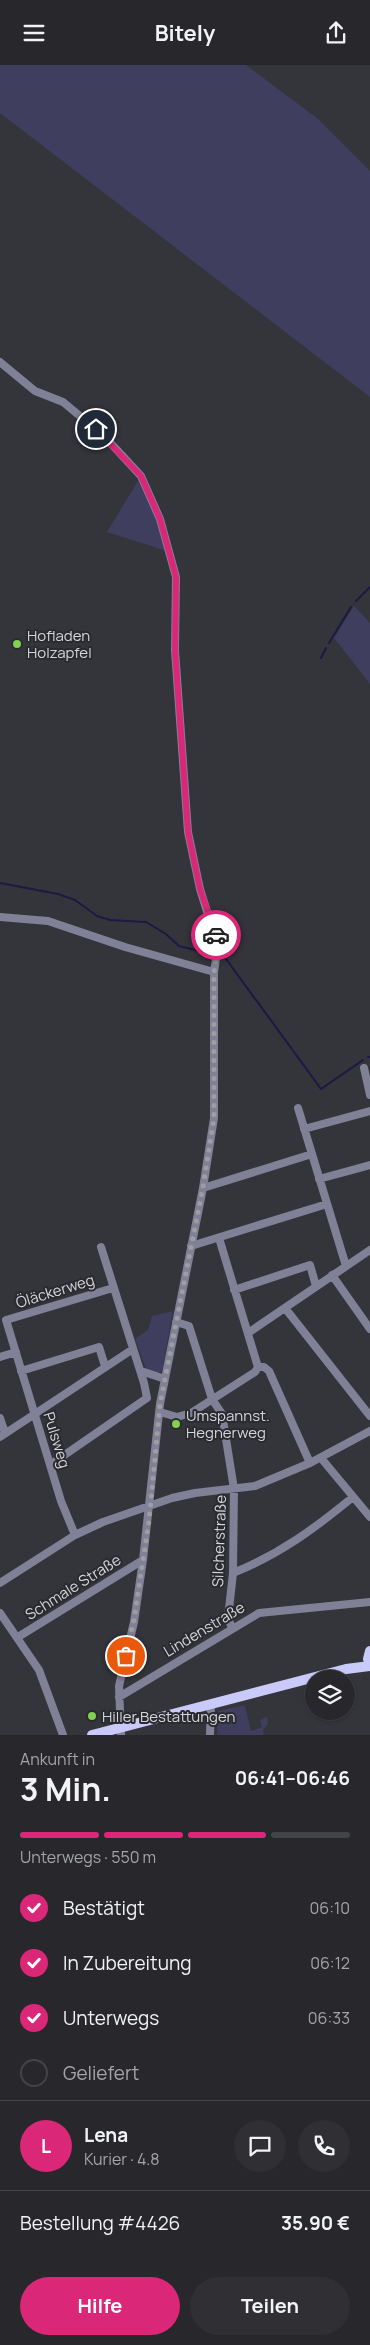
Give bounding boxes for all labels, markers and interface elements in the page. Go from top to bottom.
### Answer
text: Bitely [155,18,215,48]
icon: menu [20,19,48,47]
icon: share [322,19,350,47]
pin [75,408,117,450]
icon: home [82,415,110,443]
place label: Hofladen Holzapfel [27,625,92,663]
marker: Hofladen Holzapfel [11,638,23,650]
courier [191,910,241,960]
icon: car [202,921,230,949]
street label: Öläckerweg [13,1269,97,1313]
place label: Umspannst. Hegnerweg [186,1405,270,1443]
street label: Pulsweg [38,1409,76,1471]
marker: Umspannst. Hegnerweg [170,1418,182,1430]
street label: Silcherstraße [207,1494,231,1588]
street label: Schmale Straße [21,1549,125,1625]
street label: Lindenstraße [159,1596,249,1662]
pin [105,1635,147,1677]
icon: bag [112,1642,140,1670]
map controls [305,1670,355,1720]
button: layers [305,1670,355,1720]
place label: Hiller Bestattungen [102,1706,235,1727]
marker: Hiller Bestattungen [86,1710,98,1722]
text: Ankunft in [20,1748,95,1770]
text: 06:41–06:46 [235,1765,350,1791]
text: 3 Min. [20,1767,111,1811]
text: Unterwegs · 550 m [20,1846,156,1868]
icon: check [20,1894,48,1922]
text: Bestätigt [63,1895,145,1921]
text: 06:10 [310,1897,350,1919]
icon: check [20,1949,48,1977]
text: In Zubereitung [63,1950,191,1976]
text: 06:12 [310,1952,350,1974]
icon: check [20,2004,48,2032]
text: Unterwegs [63,2005,159,2031]
text: 06:33 [308,2007,350,2029]
text: Geliefert [63,2060,139,2086]
button: chat [234,2120,286,2172]
button: phone [298,2120,350,2172]
text: Lena [84,2122,128,2148]
text: L [41,2133,51,2159]
text: Kurier · 4.8 [84,2148,160,2170]
text: Bestellung #4426 [20,2210,180,2236]
text: 35.90 € [281,2210,350,2236]
button: Hilfe [20,2277,180,2335]
button: Teilen [190,2277,350,2335]

